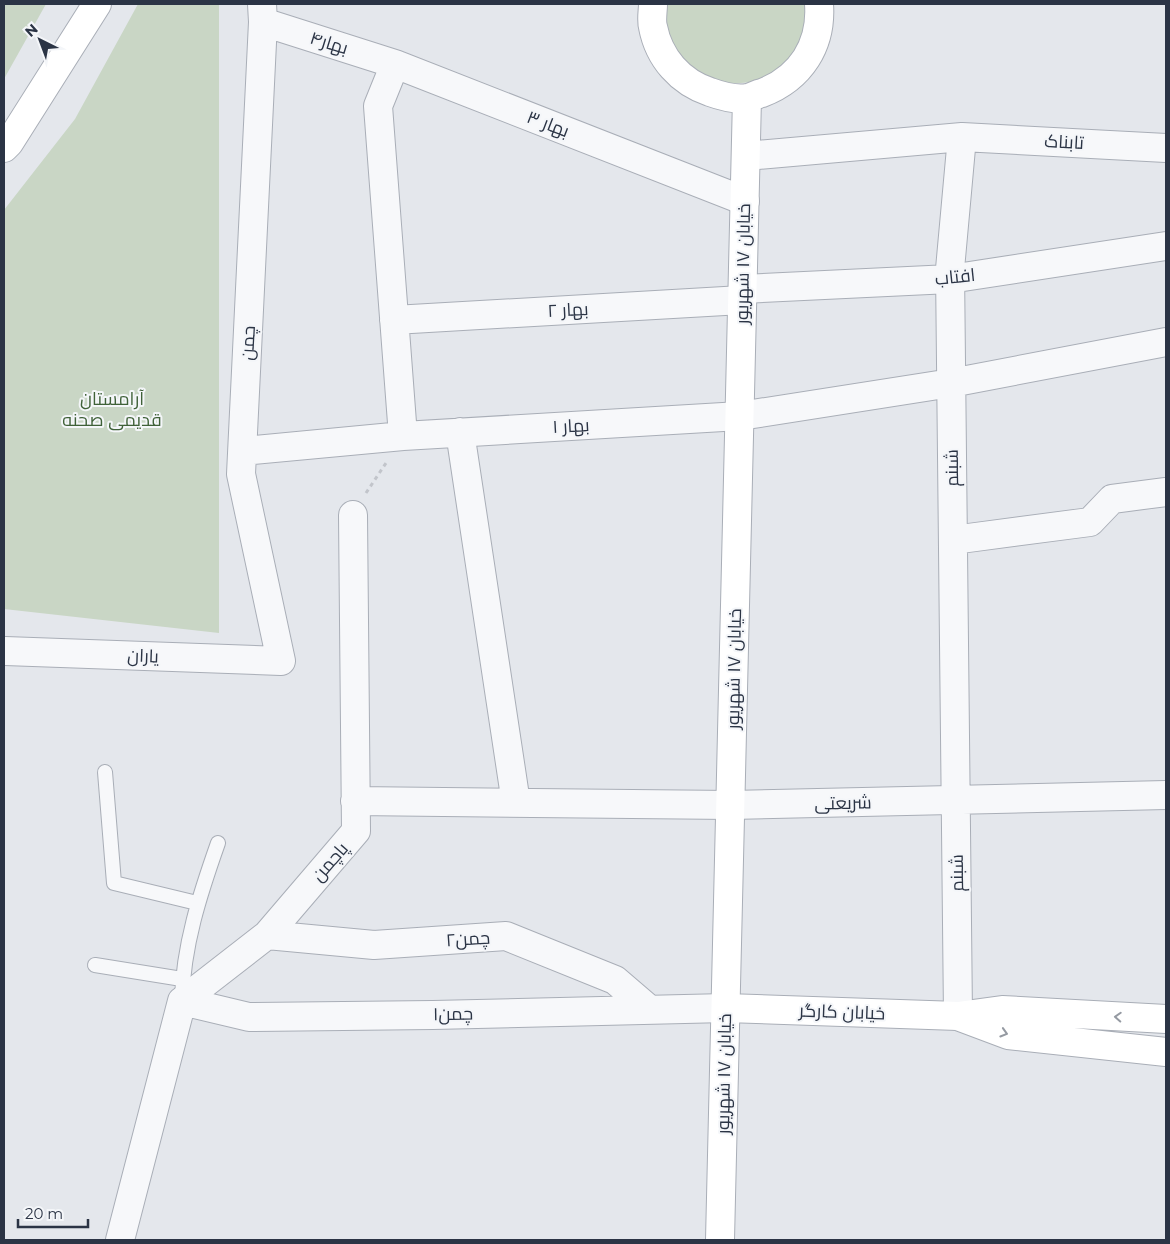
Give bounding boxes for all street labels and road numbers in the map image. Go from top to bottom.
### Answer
street label: بهار۴ [307,27,351,59]
street label: بهار ۳ [524,106,572,142]
street label: تابناک [1044,130,1085,154]
street label: خیابان ۱۷ شهریور [731,203,755,326]
street label: افتاب [934,264,976,290]
street label: بهار ۲ [547,298,589,322]
street label: چمن [236,325,261,361]
street label: بهار ۱ [552,414,590,438]
street label: شبنم [941,449,964,487]
street label: خیابان ۱۷ شهریور [722,608,746,731]
street label: یاران [127,644,159,668]
street label: شریعتی [814,792,872,814]
street label: پاچمن [307,838,354,887]
street label: شبنم [946,854,969,892]
street label: چمن۲ [445,926,491,953]
street label: خیابان کارگر [798,999,885,1024]
street label: چمن۱ [433,1003,473,1026]
street label: خیابان ۱۷ شهریور [712,1013,736,1136]

